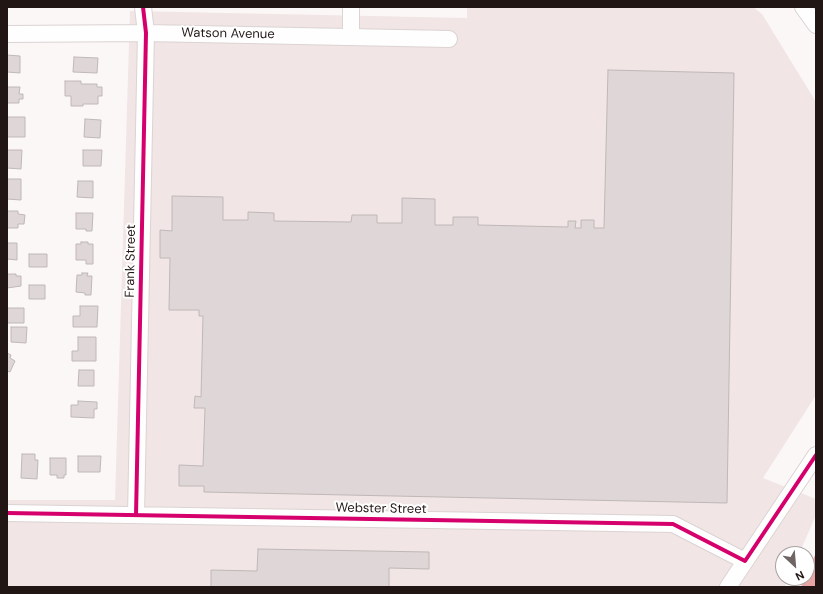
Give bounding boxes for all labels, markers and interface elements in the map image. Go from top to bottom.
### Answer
street label: Watson Avenue [181,25,275,43]
street label: Frank Street [123,224,139,298]
street label: Webster Street [335,500,427,518]
north arrow [775,546,815,586]
text: N [793,568,806,584]

